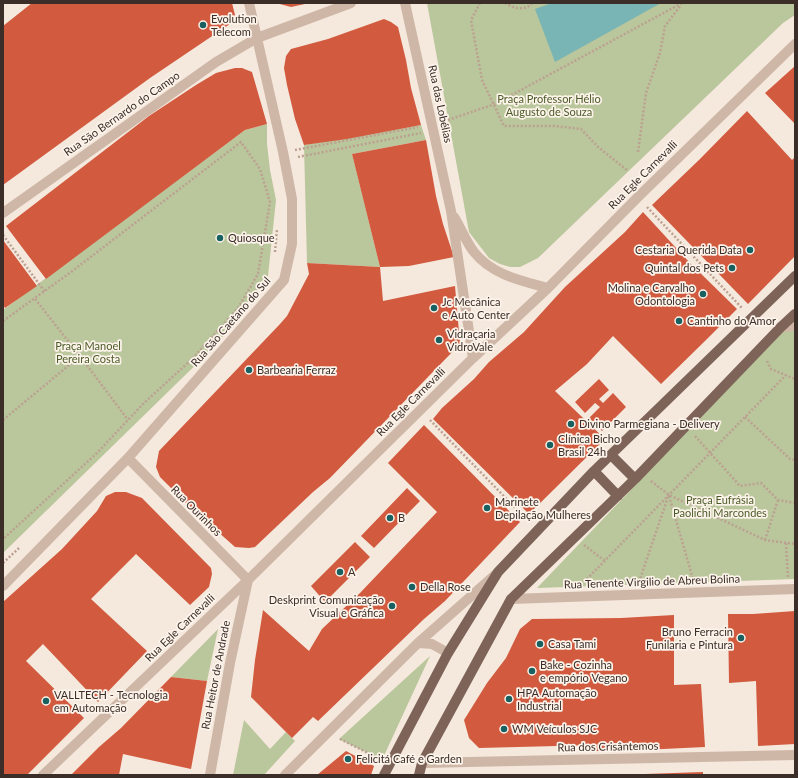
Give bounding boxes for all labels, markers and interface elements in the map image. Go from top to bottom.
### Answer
place label: Evolution Telecom [211,12,257,38]
marker: Evolution Telecom [198,20,208,30]
street label: Rua das Lobélias [425,64,455,144]
street label: Rua São Bernardo do Campo [62,69,182,159]
park label: Praça Professor Hélio Augusto de Souza [497,92,601,118]
street label: Rua Egle Carnevalli [606,138,680,212]
place label: Quiosque [228,231,275,245]
marker: Quiosque [215,233,225,243]
place label: Cestaria Querida Data [635,243,742,257]
marker: Cestaria Querida Data [745,245,755,255]
place label: Quintal dos Pets [645,261,724,275]
marker: Quintal dos Pets [727,263,737,273]
street label: Rua São Caetano do Sul [188,274,274,370]
place label: Molina e Carvalho Odontologia [608,281,695,307]
marker: Molina e Carvalho Odontologia [698,289,708,299]
place label: Jc Mecânica e Auto Center [442,295,510,321]
marker: Jc Mecânica e Auto Center [429,303,439,313]
place label: Cantinho do Amor [687,314,776,328]
marker: Cantinho do Amor [674,316,684,326]
place label: Vidraçaria VidroVale [447,327,495,353]
marker: Vidraçaria VidroVale [434,335,444,345]
park label: Praça Manoel Pereira Costa [55,339,121,365]
place label: Barbearia Ferraz [257,363,336,377]
marker: Barbearia Ferraz [244,365,254,375]
street label: Rua Egle Carnevalli [374,365,448,439]
place label: Divino Parmegiana - Delivery [579,417,720,431]
marker: Divino Parmegiana - Delivery [566,419,576,429]
place label: Clínica Bicho Brasil 24h [558,432,620,458]
marker: Clínica Bicho Brasil 24h [545,440,555,450]
street label: Rua Ourinhos [168,483,224,539]
park label: Praça Eufrásia Paolichi Marcondes [673,493,767,519]
place label: Marinete Depilação Mulheres [495,495,591,521]
marker: Marinete Depilação Mulheres [482,503,492,513]
place label: B [398,511,405,525]
marker: B [385,513,395,523]
place label: A [348,565,355,579]
marker: A [335,567,345,577]
street label: Rua Tenente Virgilio de Abreu Bolina [564,572,740,592]
place label: Della Rose [420,580,471,594]
marker: Della Rose [407,582,417,592]
street label: Rua Egle Carnevalli [142,591,218,665]
place label: Deskprint Comunicação Visual e Gráfica [269,593,384,619]
marker: Deskprint Comunicação Visual e Gráfica [387,601,397,611]
street label: Rua Heitor de Andrade [199,619,233,731]
place label: Bruno Ferracin Funilaria e Pintura [646,625,733,651]
marker: Bruno Ferracin Funilaria e Pintura [736,633,746,643]
place label: Casa Tami [548,637,596,651]
marker: Casa Tami [535,639,545,649]
place label: Bake - Cozinha e empório Vegano [540,658,628,684]
marker: Bake - Cozinha e empório Vegano [527,666,537,676]
place label: HPA Automação Industrial [517,686,597,712]
place label: VALLTECH - Tecnologia em Automação [54,688,168,714]
marker: HPA Automação Industrial [504,694,514,704]
marker: VALLTECH - Tecnologia em Automação [41,696,51,706]
place label: WM Veículos SJC [512,722,597,736]
marker: WM Veículos SJC [499,724,509,734]
street label: Rua dos Crisântemos [557,740,659,754]
place label: Felicitá Café e Garden [356,752,462,766]
marker: Felicitá Café e Garden [343,754,353,764]

